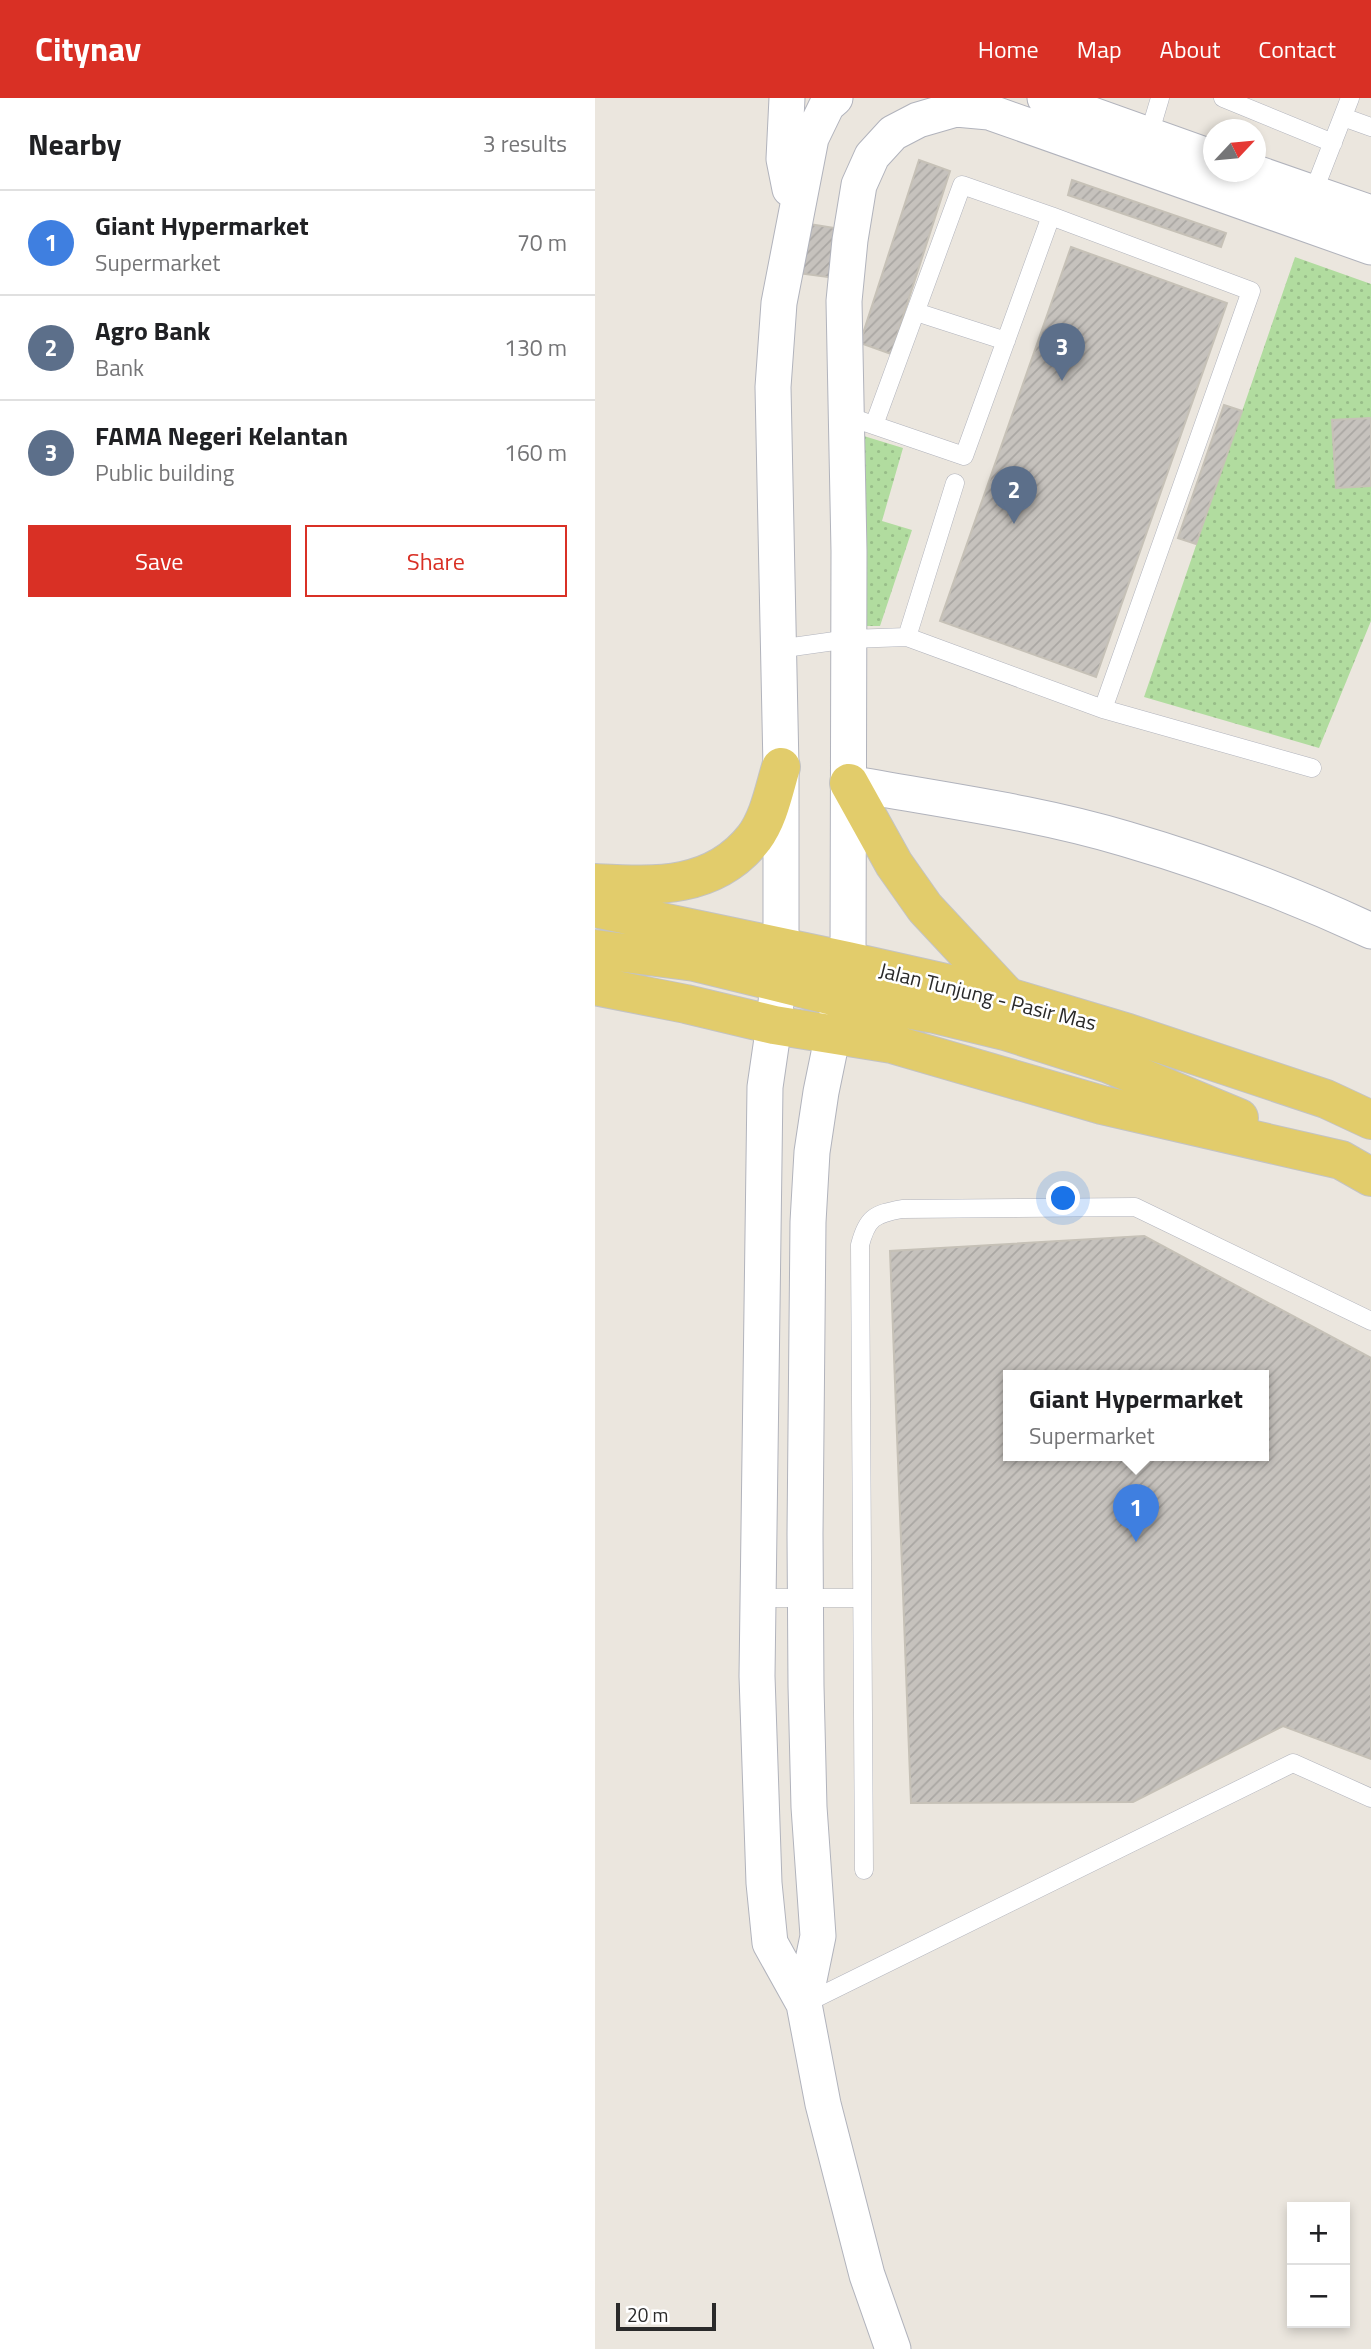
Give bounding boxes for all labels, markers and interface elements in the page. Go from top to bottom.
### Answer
text: Citynav [35,24,141,74]
text: Home [978,31,1039,67]
text: Map [1077,31,1122,67]
text: About [1160,31,1220,67]
text: Contact [1258,31,1336,67]
north arrow [1203,119,1266,182]
text: Nearby [28,121,121,167]
text: 3 results [483,126,567,161]
text: Giant Hypermarket [95,206,309,245]
text: 1 [45,225,57,260]
text: 70 m [517,225,567,260]
text: Supermarket [95,245,220,280]
text: Agro Bank [95,311,210,350]
pin: 3 [1039,323,1085,381]
text: 2 [45,330,57,365]
text: 130 m [504,330,567,365]
text: Bank [95,350,144,385]
text: FAMA Negeri Kelantan [95,416,348,455]
text: 3 [45,435,57,470]
text: 160 m [504,435,567,470]
text: Public building [95,455,234,490]
pin: 2 [991,466,1037,524]
button: Save [28,525,291,597]
button: Share [305,525,567,597]
street label: Jalan Tunjung - Pasir Mas [876,954,1100,1038]
your location [1046,1181,1080,1215]
popup [1003,1370,1269,1461]
text: Giant Hypermarket [1029,1379,1243,1418]
text: Supermarket [1029,1418,1155,1453]
pin: 1 [1113,1484,1159,1542]
map controls [1287,2202,1350,2328]
button: + [1287,2202,1350,2265]
button: − [1287,2265,1350,2328]
scale bar [616,2300,716,2332]
text: 20 m [627,2300,668,2329]

